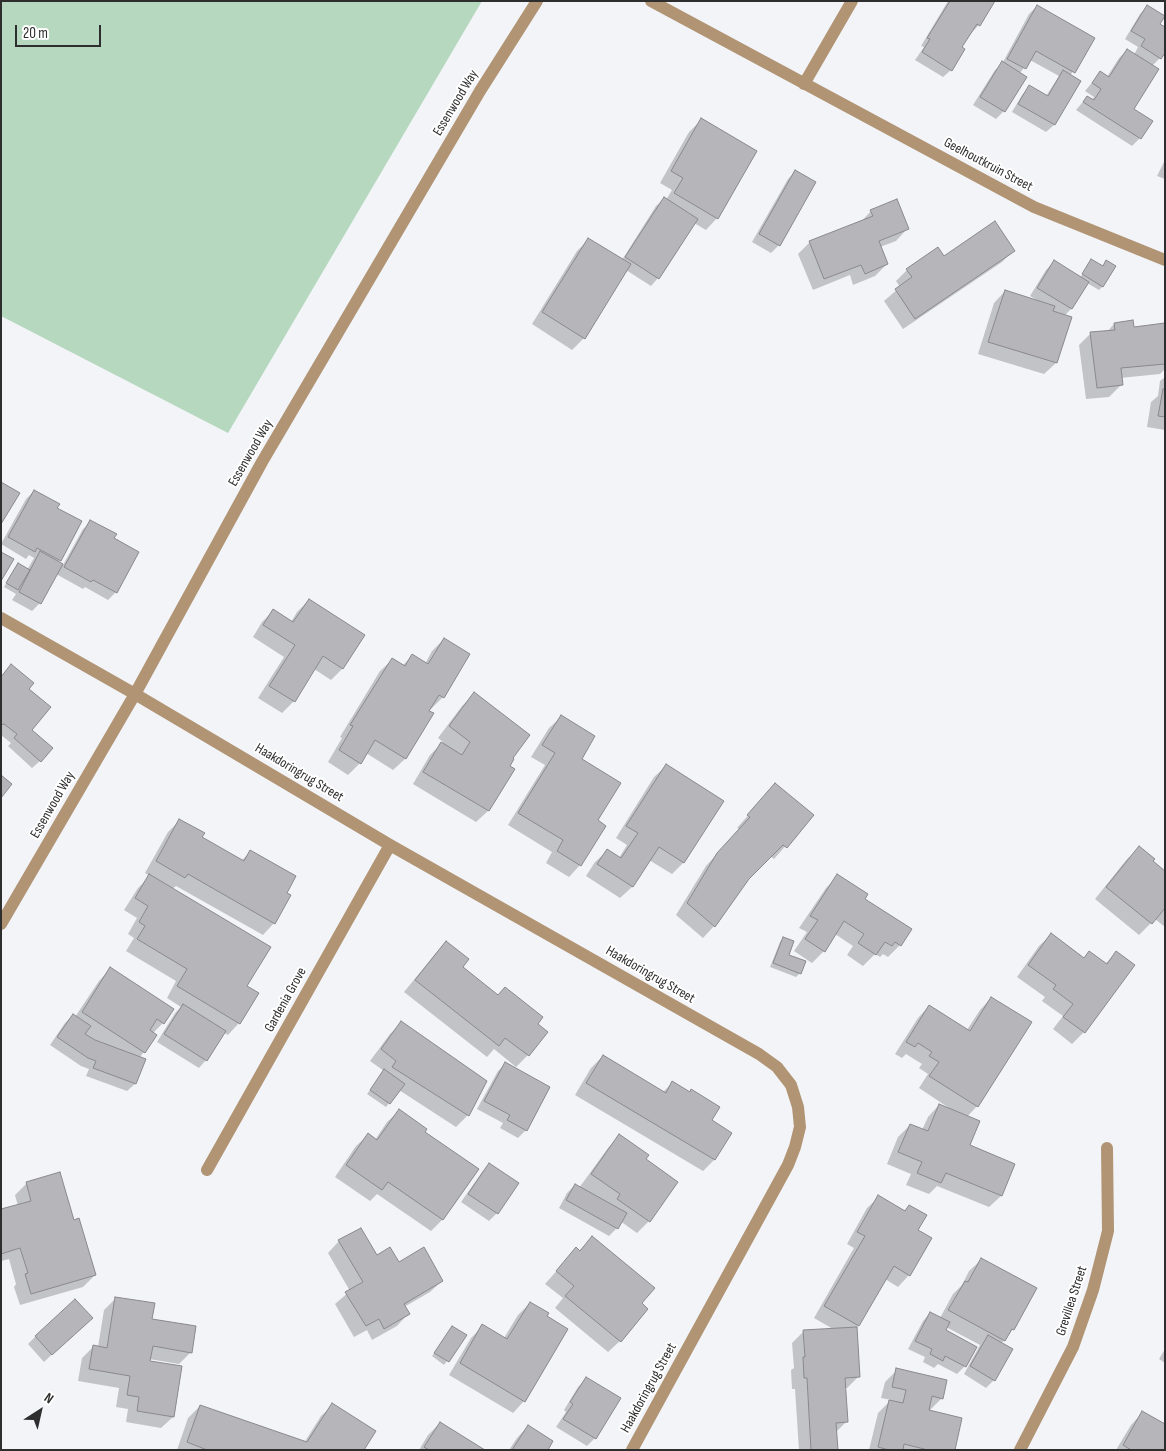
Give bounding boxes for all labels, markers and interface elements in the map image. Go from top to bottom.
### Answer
scale bar [18,15,104,47]
text: 20 m [23,24,48,43]
street label: Essenwood Way [430,67,482,139]
street label: Geelhoutkruin Street [941,134,1035,196]
street label: Essenwood Way [225,417,277,489]
street label: Haakdoringrug Street [252,740,346,806]
street label: Essenwood Way [27,769,79,841]
street label: Haakdoringrug Street [602,943,698,1007]
street label: Gardenia Grove [261,965,311,1035]
street label: Grevillea Street [1053,1264,1091,1338]
street label: Haakdoringrug Street [617,1340,681,1436]
north arrow [15,1386,65,1436]
text: N [41,1389,57,1407]

